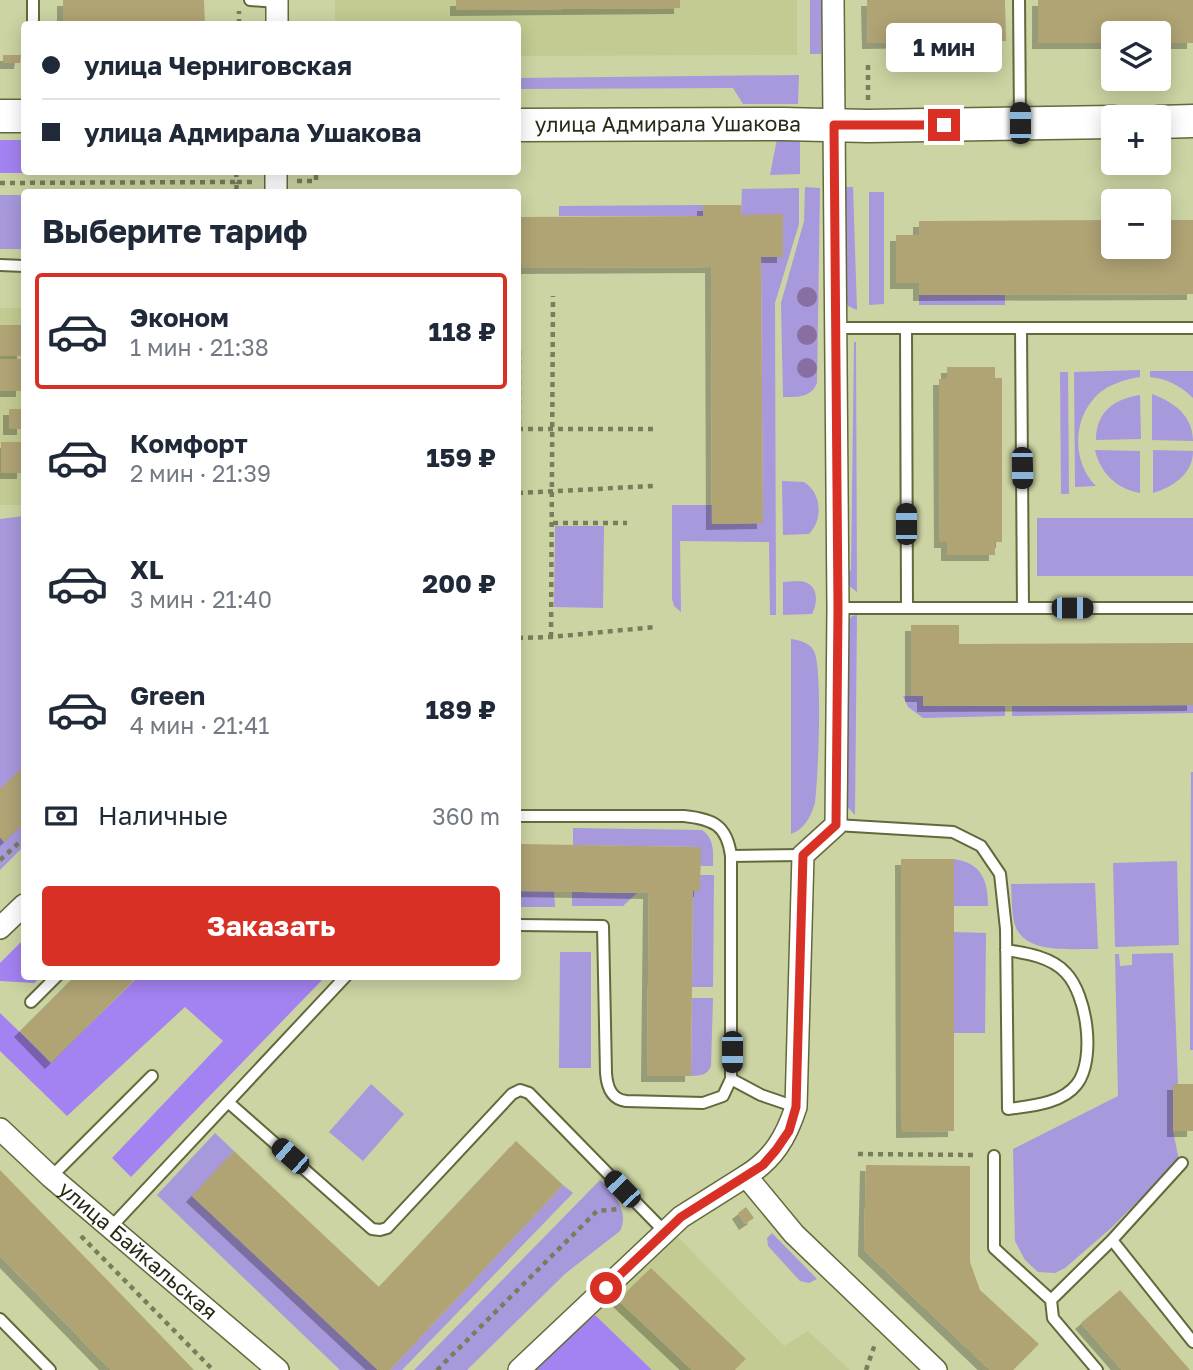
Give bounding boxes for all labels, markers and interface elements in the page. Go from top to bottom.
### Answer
map controls [1101,21,1171,259]
button: layers [1101,21,1171,91]
callout: 1 мин [886,24,1002,72]
text: 1 мин [913,33,975,61]
text: улица Черниговская [84,50,352,81]
car [1010,102,1031,144]
button: + [1101,105,1171,175]
route end [928,109,960,141]
street label: улица Адмирала Ушакова [535,110,801,137]
text: улица Адмирала Ушакова [84,117,421,148]
button: − [1101,189,1171,259]
text: Выберите тариф [42,212,308,250]
icon: car [46,300,109,363]
text: Эконом [130,302,229,333]
text: 118 ₽ [429,316,496,347]
text: 1 мин · 21:38 [130,333,269,361]
icon: car [46,426,109,489]
text: Комфорт [130,428,248,459]
text: 159 ₽ [426,442,496,473]
car [1012,447,1033,489]
text: 2 мин · 21:39 [130,459,271,487]
car [896,503,917,545]
icon: car [46,552,109,615]
text: XL [130,554,164,585]
text: 200 ₽ [422,568,496,599]
text: 3 мин · 21:40 [130,585,272,613]
car [1052,598,1094,619]
icon: car [46,678,109,741]
text: Green [130,680,205,711]
text: 189 ₽ [425,694,496,725]
text: 4 мин · 21:41 [130,711,269,739]
icon: cash [42,797,80,835]
text: Наличные [98,800,228,831]
text: 360 m [432,802,500,830]
button: Заказать [42,886,500,966]
car [722,1031,743,1073]
car [268,1134,313,1178]
car [600,1167,645,1211]
street label: улица Байкальская [54,1175,223,1325]
route start [590,1272,622,1304]

